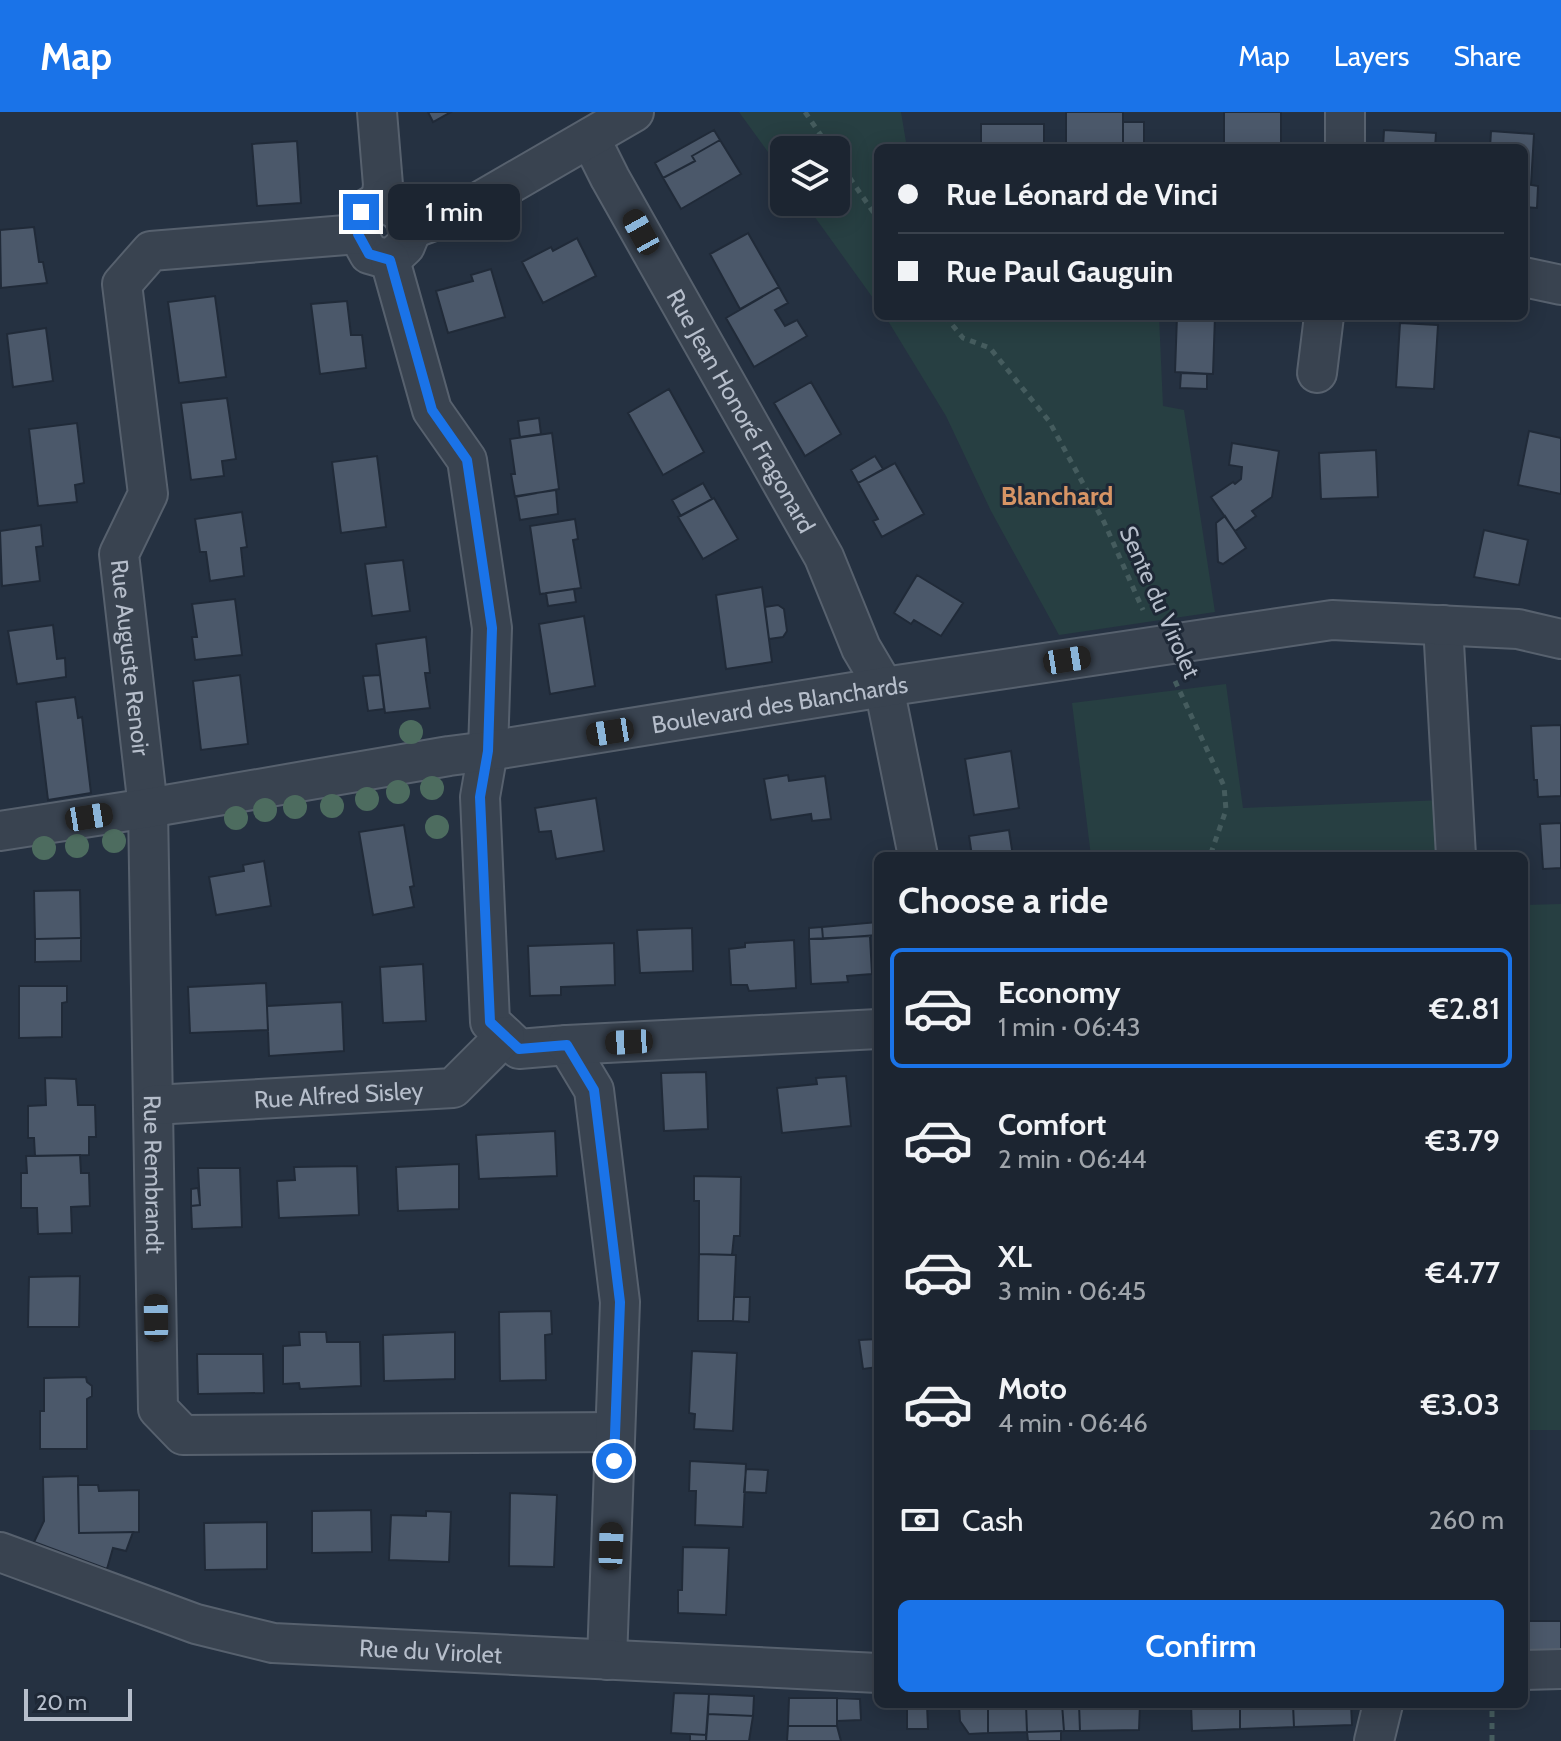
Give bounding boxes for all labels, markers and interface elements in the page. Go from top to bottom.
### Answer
text: Map [40,33,112,80]
text: Map [1238,39,1290,73]
text: Layers [1334,39,1409,73]
text: Share [1453,39,1521,73]
map controls [770,136,850,216]
button: layers [770,136,850,216]
text: Rue Léonard de Vinci [946,176,1218,213]
callout: 1 min [389,184,521,240]
route end [343,194,379,230]
text: 1 min [425,196,483,228]
car [619,205,663,259]
text: Rue Paul Gauguin [946,253,1173,290]
street label: Rue Jean Honoré Fragonard [661,284,822,538]
district label: Blanchard [1001,480,1113,512]
street label: Sente du Virolet [1113,521,1207,683]
street label: Rue Auguste Renoir [105,558,156,758]
car [1041,644,1093,676]
street label: Boulevard des Blanchards [650,669,910,739]
car [584,716,636,748]
car [63,801,115,833]
text: Choose a ride [898,878,1108,922]
icon: car [902,972,974,1044]
text: Economy [998,974,1121,1011]
text: €2.81 [1430,990,1500,1027]
text: 1 min · 06:43 [998,1011,1140,1043]
car [604,1029,654,1055]
street label: Rue Alfred Sisley [253,1075,424,1114]
street label: Rue Rembrandt [138,1095,170,1254]
icon: car [902,1104,974,1176]
text: Comfort [998,1106,1106,1143]
text: €3.79 [1426,1122,1500,1159]
text: 2 min · 06:44 [998,1143,1147,1175]
icon: car [902,1236,974,1308]
text: XL [998,1238,1032,1275]
text: €4.77 [1426,1254,1500,1291]
text: 3 min · 06:45 [998,1275,1146,1307]
car [144,1294,168,1342]
icon: car [902,1368,974,1440]
text: Moto [998,1370,1067,1407]
text: €3.03 [1421,1386,1500,1423]
text: 4 min · 06:46 [998,1407,1148,1439]
route start [596,1443,632,1479]
icon: cash [898,1498,942,1542]
text: Cash [962,1502,1024,1539]
text: 260 m [1429,1504,1504,1536]
car [598,1522,624,1570]
button: Confirm [898,1600,1504,1692]
street label: Rue du Virolet [359,1633,503,1669]
scale bar [24,1685,132,1721]
text: 20 m [36,1689,87,1716]

